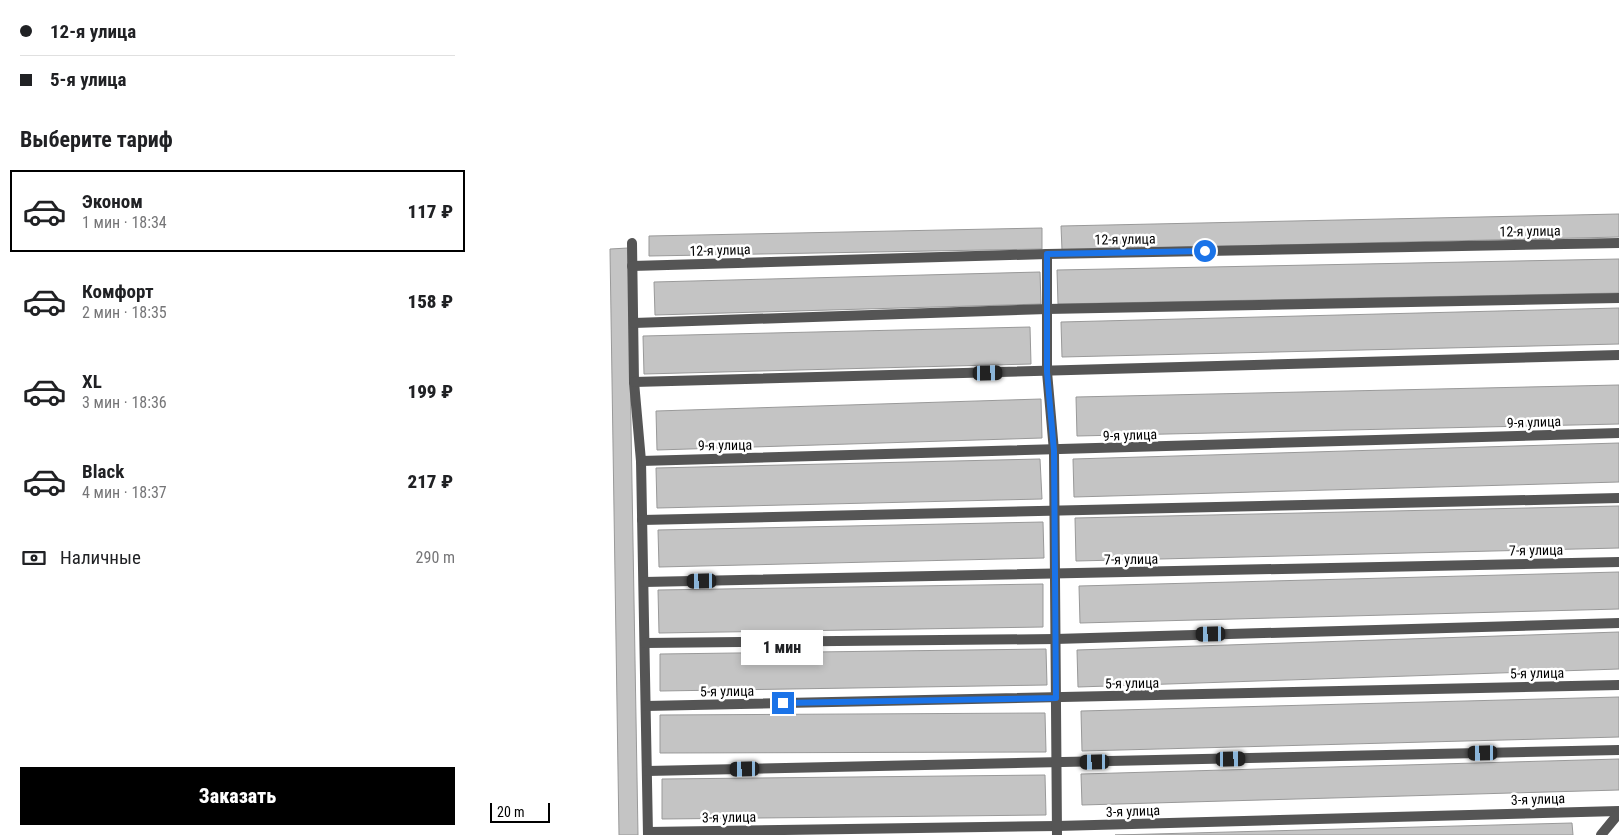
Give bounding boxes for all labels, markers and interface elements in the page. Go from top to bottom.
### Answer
text: 12-я улица [50,20,136,43]
text: 5-я улица [50,68,127,91]
text: Выберите тариф [20,127,173,152]
icon: car [22,189,67,234]
text: Эконом [82,190,143,213]
text: 117 ₽ [408,200,453,223]
text: 1 мин · 18:34 [82,213,167,232]
street label: 12-я улица [1499,222,1561,240]
street label: 12-я улица [1094,230,1156,248]
route start [1194,240,1216,262]
street label: 12-я улица [689,241,751,259]
icon: car [22,279,67,324]
text: Комфорт [82,280,154,303]
text: 158 ₽ [408,290,453,313]
text: 2 мин · 18:35 [82,303,167,322]
car [972,365,1003,381]
icon: car [22,369,67,414]
text: XL [82,370,102,393]
text: 199 ₽ [408,380,453,403]
text: 3 мин · 18:36 [82,393,167,412]
street label: 9-я улица [1507,413,1561,431]
street label: 9-я улица [1103,426,1157,444]
street label: 9-я улица [698,437,752,453]
icon: car [22,459,67,504]
text: Black [82,460,124,483]
text: 217 ₽ [408,470,453,493]
text: 4 мин · 18:37 [82,483,167,502]
street label: 7-я улица [1509,542,1563,558]
icon: cash [20,544,48,572]
text: Наличные [60,546,141,569]
text: 290 m [416,548,455,567]
street label: 7-я улица [1104,551,1158,567]
car [686,573,717,589]
car [1195,626,1226,642]
callout: 1 мин [742,630,824,666]
text: 1 мин [763,638,801,657]
street label: 5-я улица [1510,665,1564,681]
street label: 5-я улица [1105,675,1159,691]
street label: 5-я улица [700,683,754,699]
route end [772,692,794,714]
car [1467,745,1498,761]
car [1215,751,1246,767]
car [1079,754,1110,770]
car [729,761,760,777]
button: Заказать [20,767,455,825]
street label: 3-я улица [1511,790,1565,808]
scale bar [490,800,550,823]
street label: 3-я улица [1106,802,1160,820]
text: 20 m [497,804,525,820]
street label: 3-я улица [702,809,756,825]

